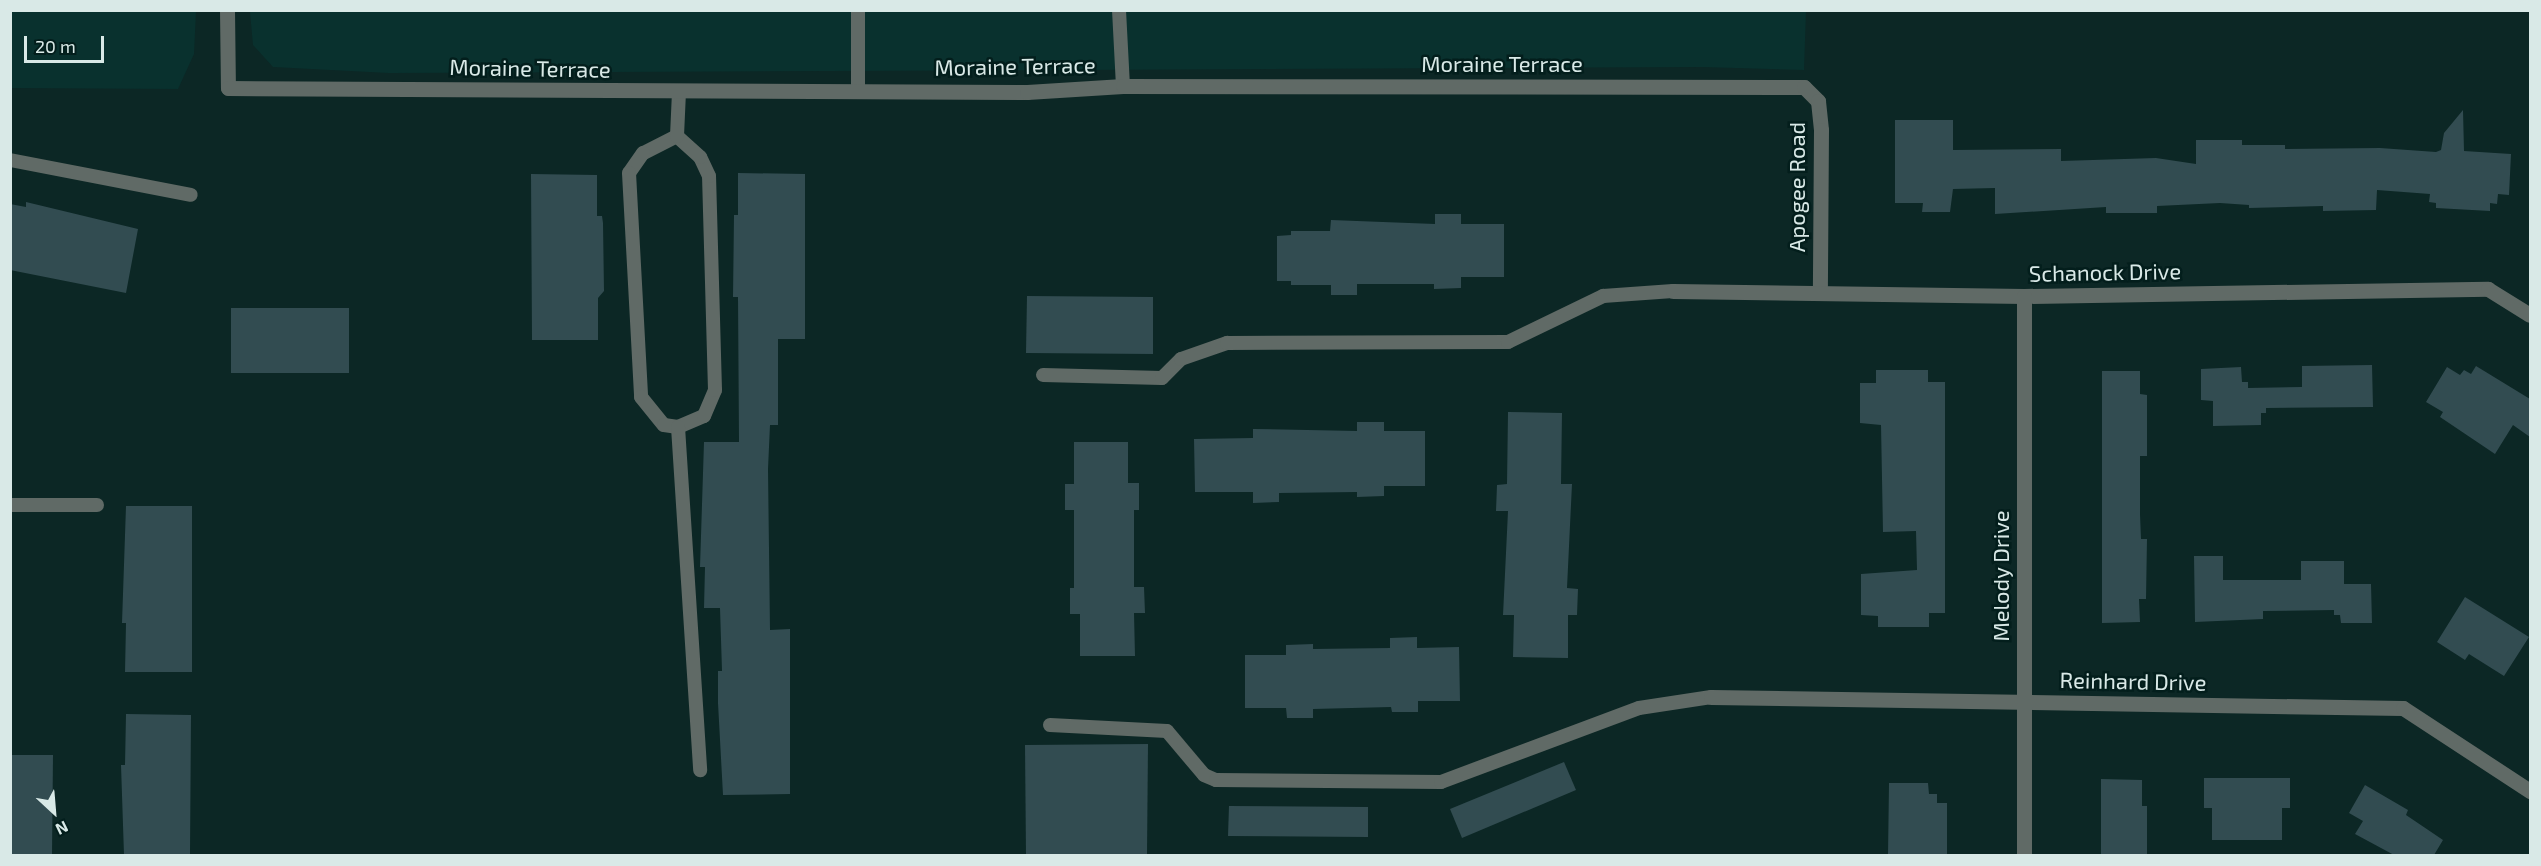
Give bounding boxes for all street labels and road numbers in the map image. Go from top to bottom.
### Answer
street label: Moraine Terrace [934,51,1096,81]
street label: Moraine Terrace [1421,51,1583,77]
street label: Moraine Terrace [449,53,611,83]
street label: Apogee Road [1784,122,1810,252]
street label: Schanock Drive [2029,257,2181,287]
street label: Melody Drive [1988,510,2014,642]
street label: Reinhard Drive [2059,667,2207,695]

